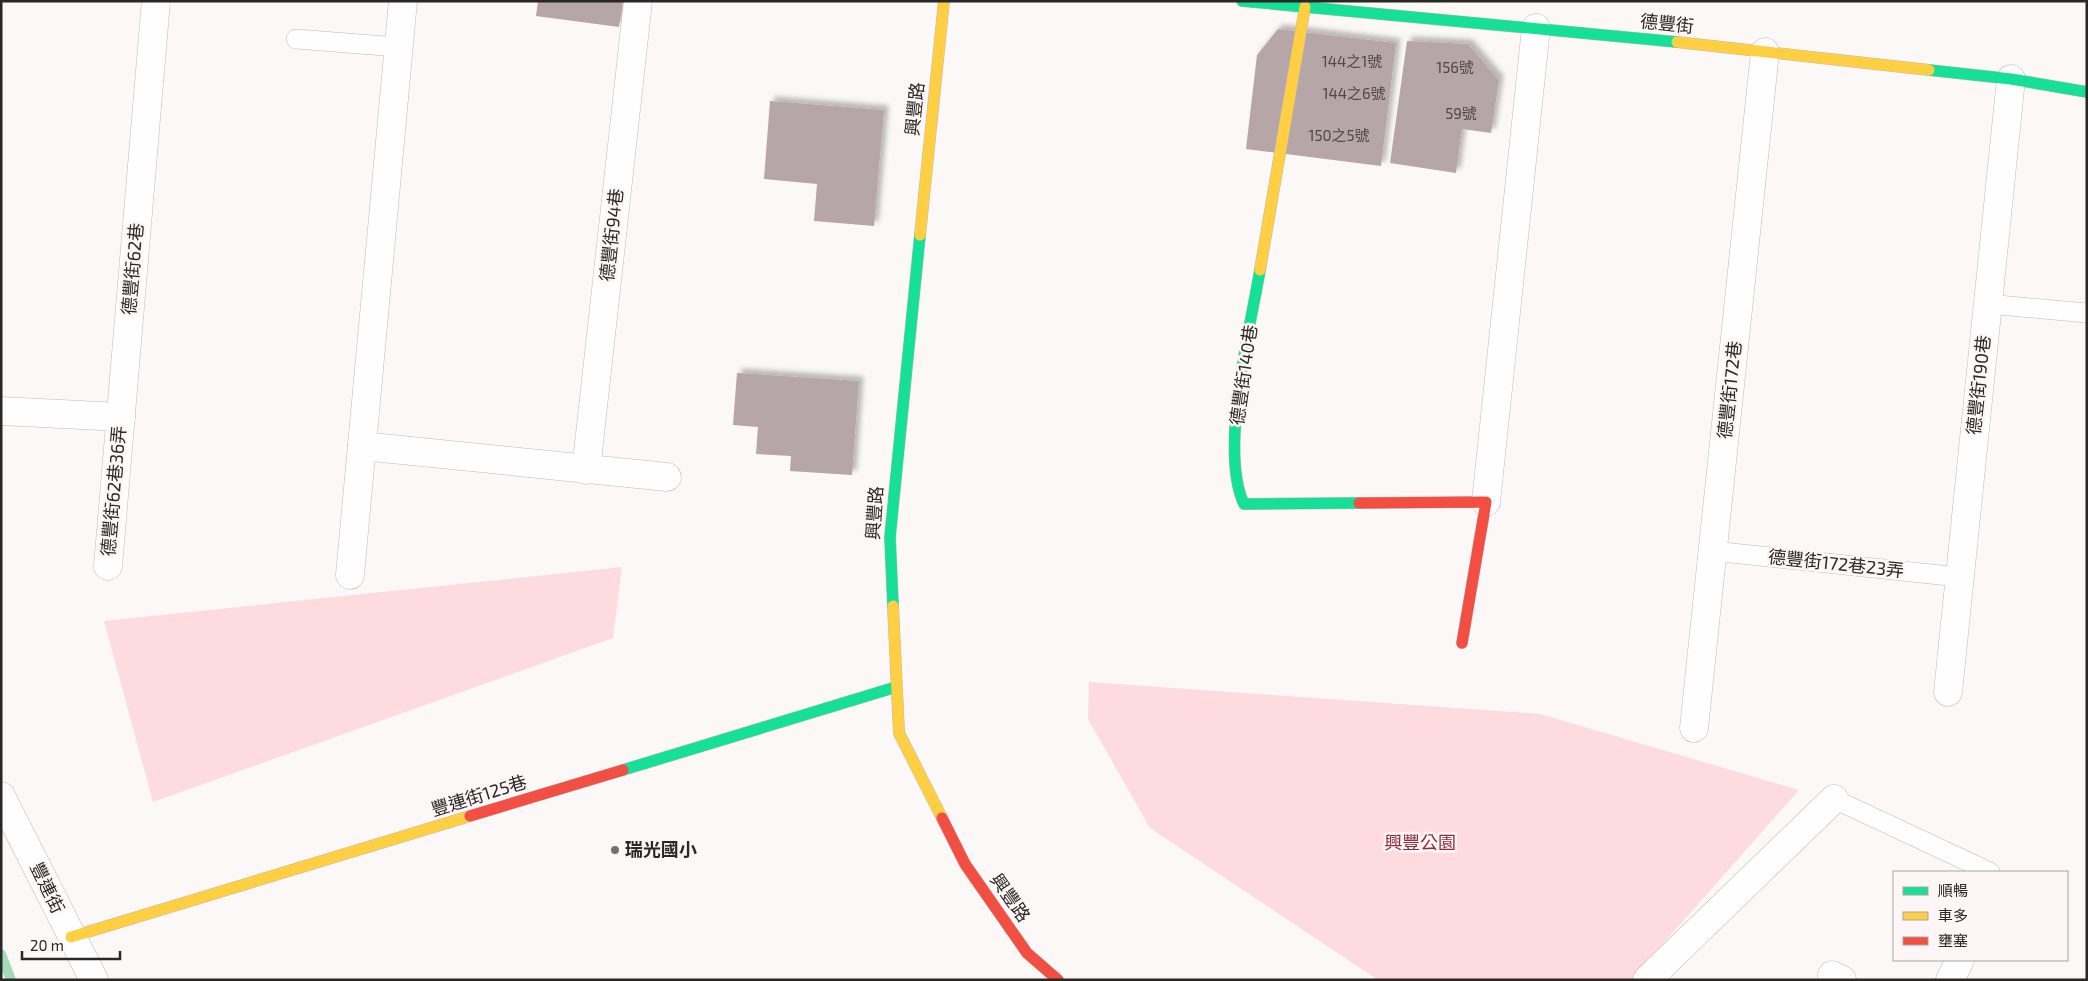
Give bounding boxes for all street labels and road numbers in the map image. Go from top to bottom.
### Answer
street label: 德豐街 [1639,9,1695,37]
street label: 興豐路 [900,81,928,137]
street label: 德豐街94巷 [595,187,627,282]
street label: 德豐街62巷 [117,222,147,316]
street label: 德豐街140巷 [1225,323,1261,426]
street label: 德豐街190巷 [1962,334,1994,436]
street label: 德豐街172巷 [1713,340,1745,440]
street label: 德豐街62巷36弄 [96,425,130,557]
street label: 興豐路 [861,485,887,541]
street label: 德豐街172巷23弄 [1767,545,1905,581]
street label: 豐連街125巷 [428,770,529,820]
street label: 豐連街 [26,858,70,917]
street label: 興豐路 [986,869,1035,926]

